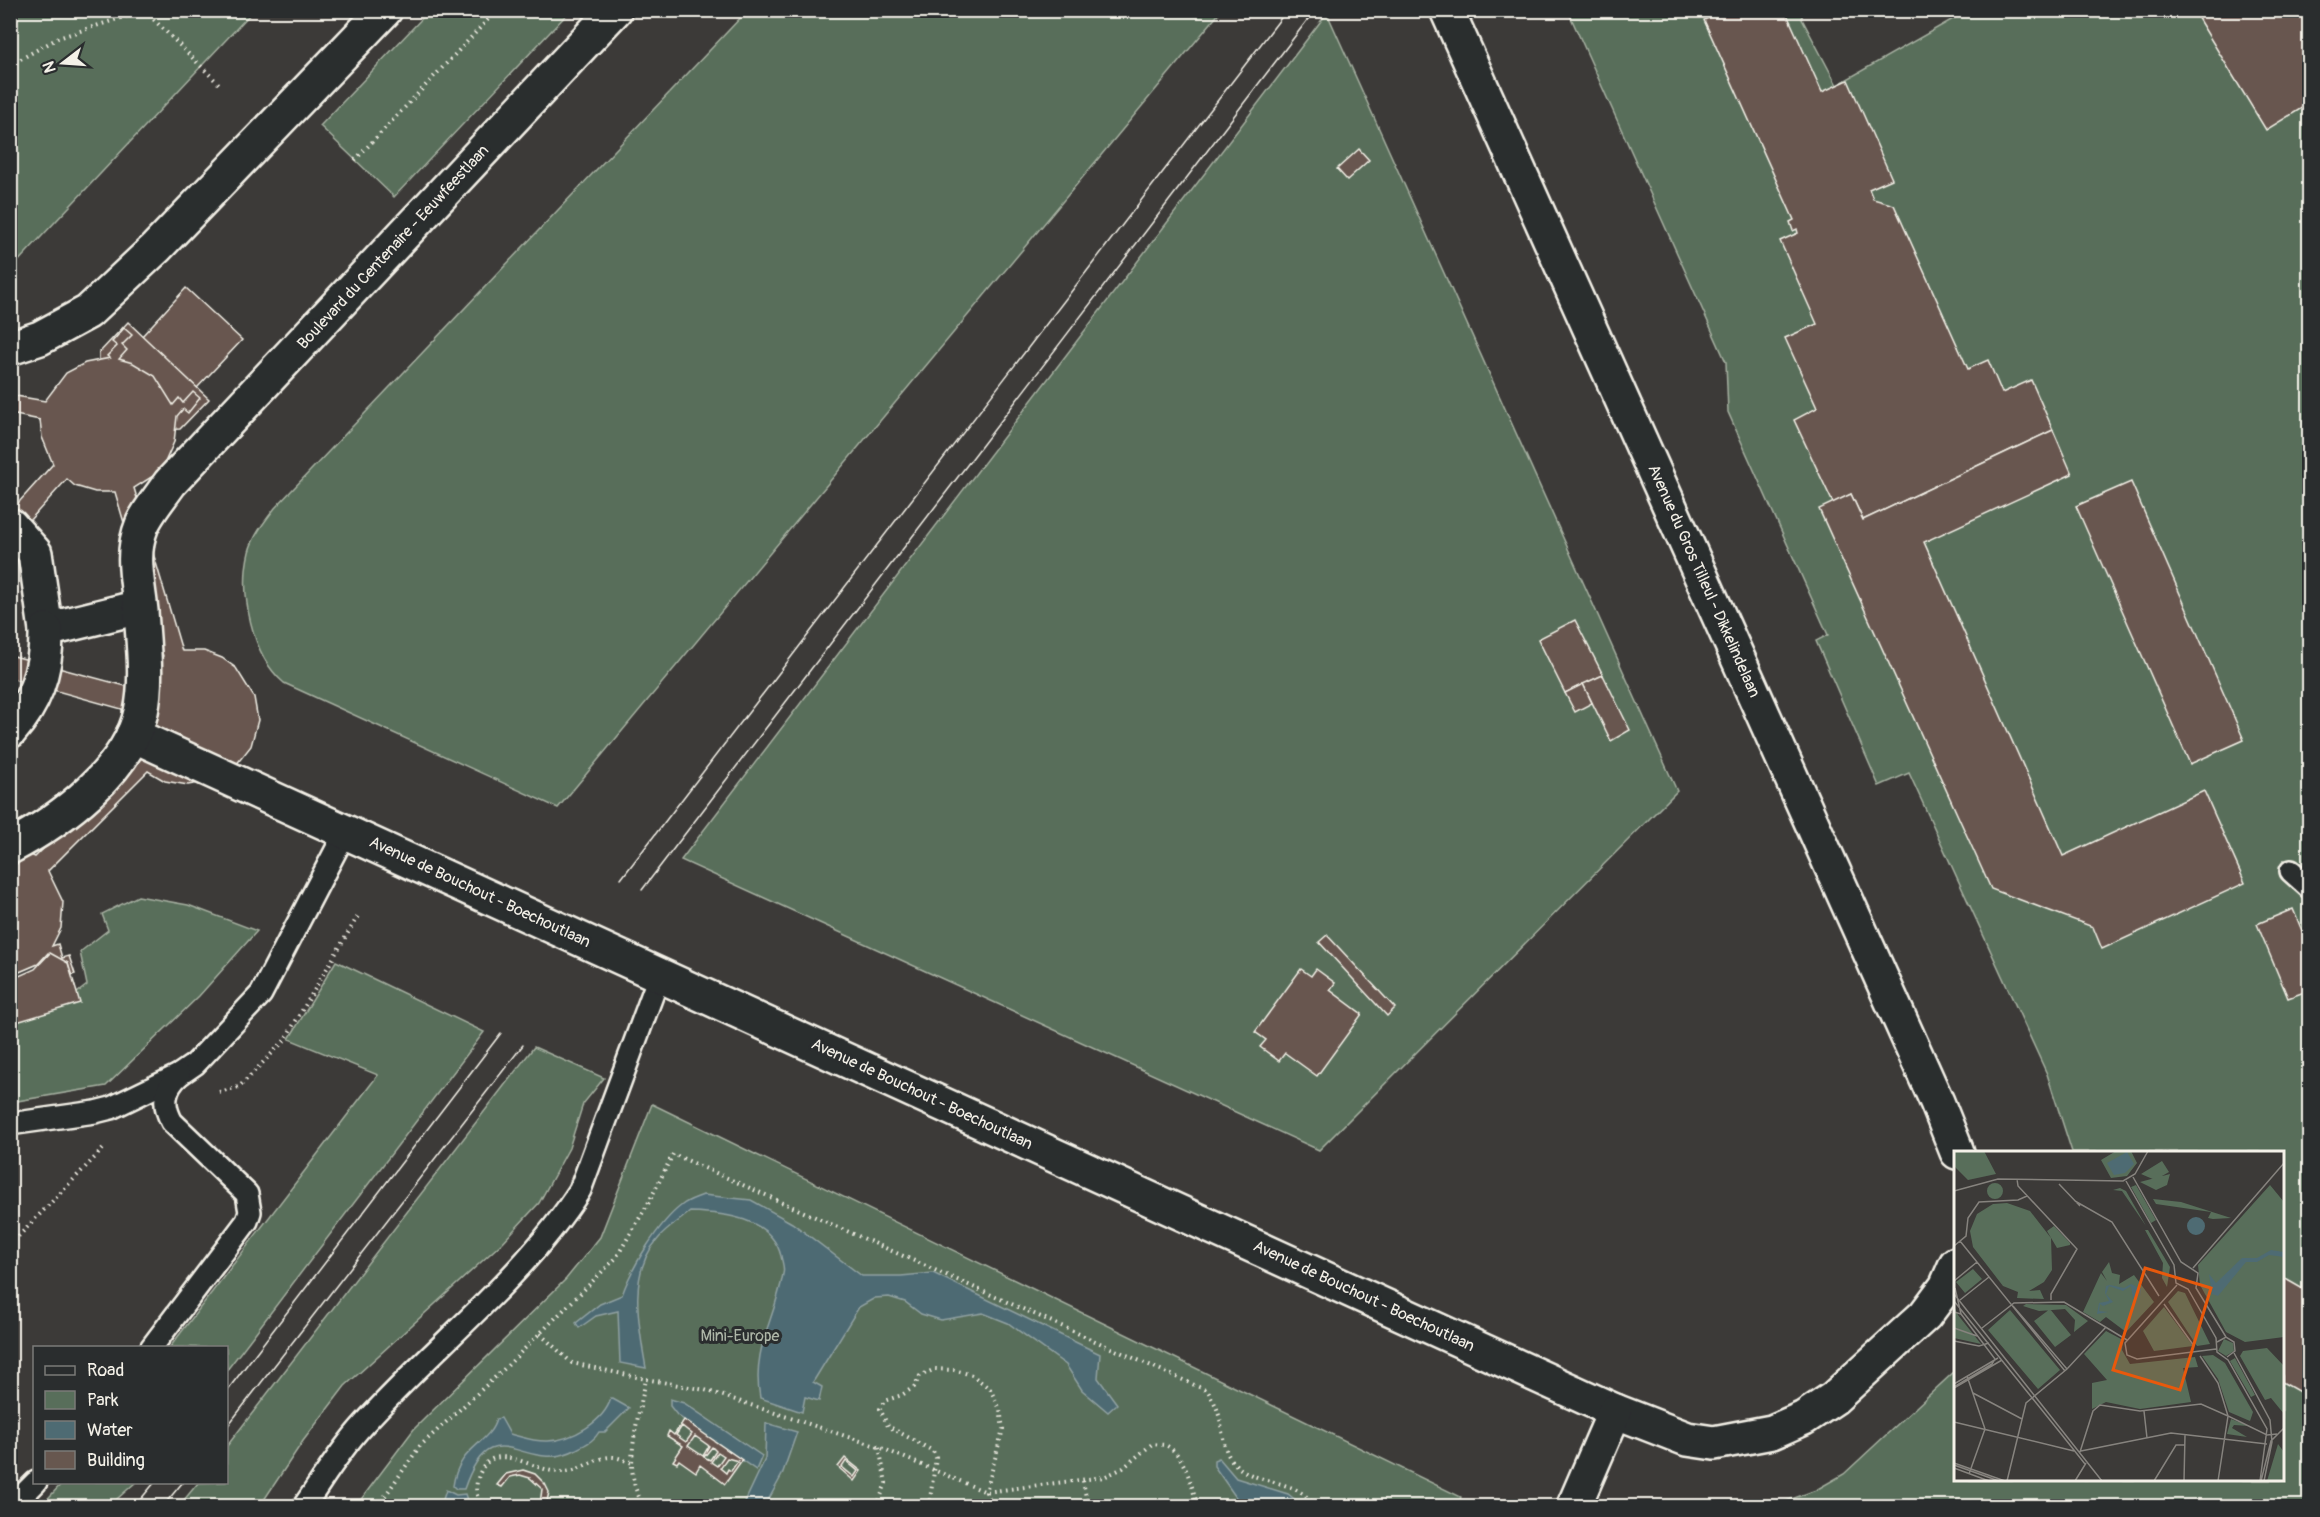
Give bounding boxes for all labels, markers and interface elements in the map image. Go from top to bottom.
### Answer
north arrow [33,33,93,93]
text: N [38,59,61,75]
street label: Boulevard du Centenaire - Eeuwfeestlaan [293,141,493,353]
street label: Avenue du Gros Tilleul - Dikkelindelaan [1643,461,1765,701]
street label: Avenue de Bouchout - Boechoutlaan [366,832,594,952]
street label: Avenue de Bouchout - Boechoutlaan [808,1034,1036,1154]
inset map [1954,1151,2284,1481]
street label: Avenue de Bouchout - Boechoutlaan [1250,1236,1478,1356]
park label: Mini-Europe [701,1326,780,1346]
legend [33,1346,228,1484]
text: Road [87,1359,124,1382]
text: Park [87,1389,119,1412]
text: Water [87,1419,133,1442]
text: Building [87,1449,145,1472]

